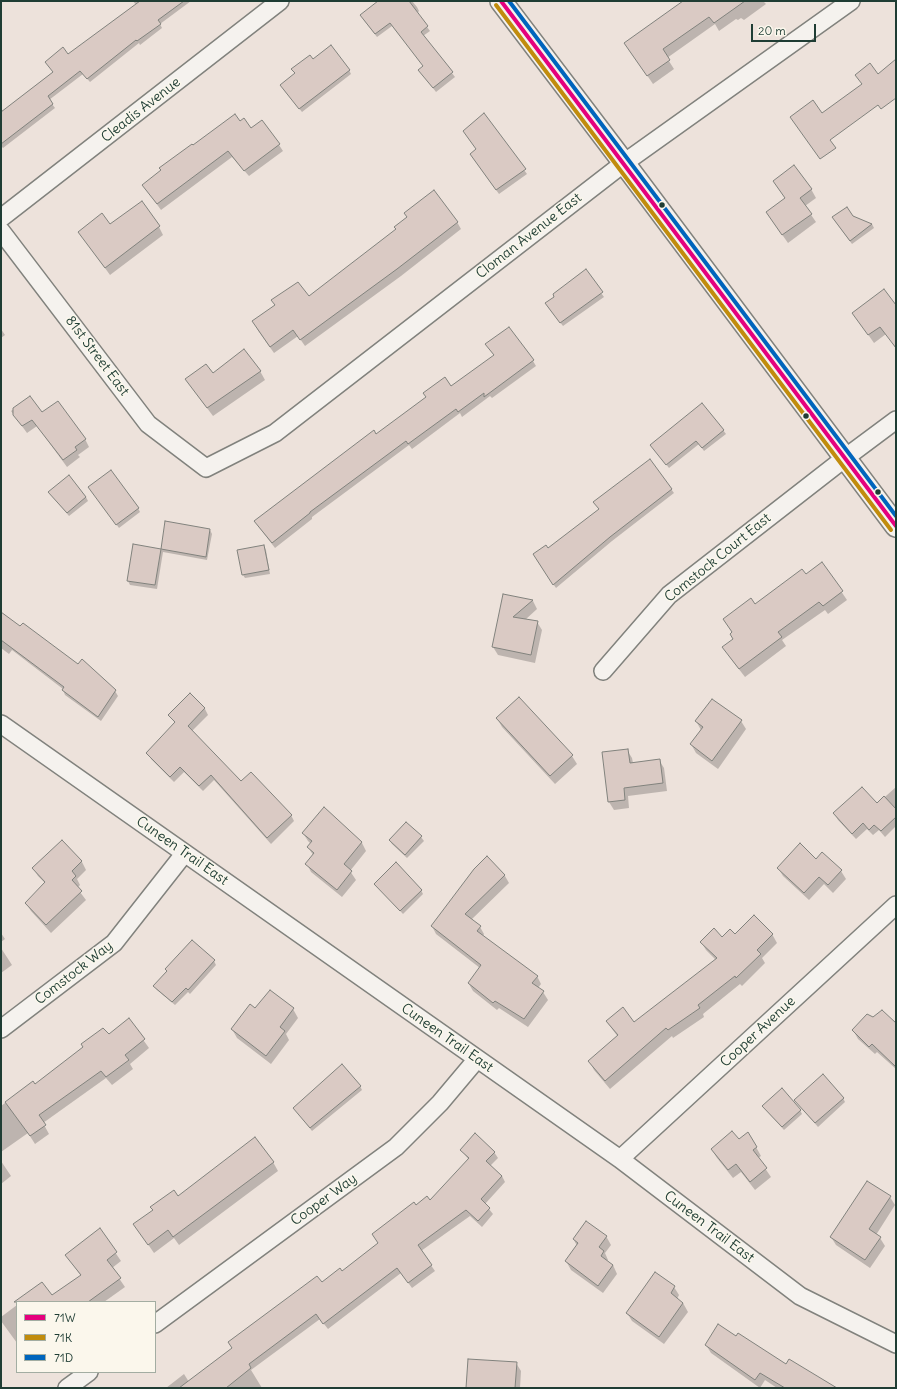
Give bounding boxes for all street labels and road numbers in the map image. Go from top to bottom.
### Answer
street label: Cleadis Avenue [98,74,184,146]
street label: Cloman Avenue East [473,190,585,282]
street label: 81st Street East [61,313,133,399]
street label: Comstock Court East [662,510,774,606]
street label: Cuneen Trail East [133,813,231,889]
street label: Comstock Way [32,937,116,1009]
street label: Cooper Avenue [717,993,799,1071]
street label: Cuneen Trail East [398,1000,496,1076]
street label: Cooper Way [288,1170,360,1230]
street label: Cuneen Trail East [661,1188,757,1266]

